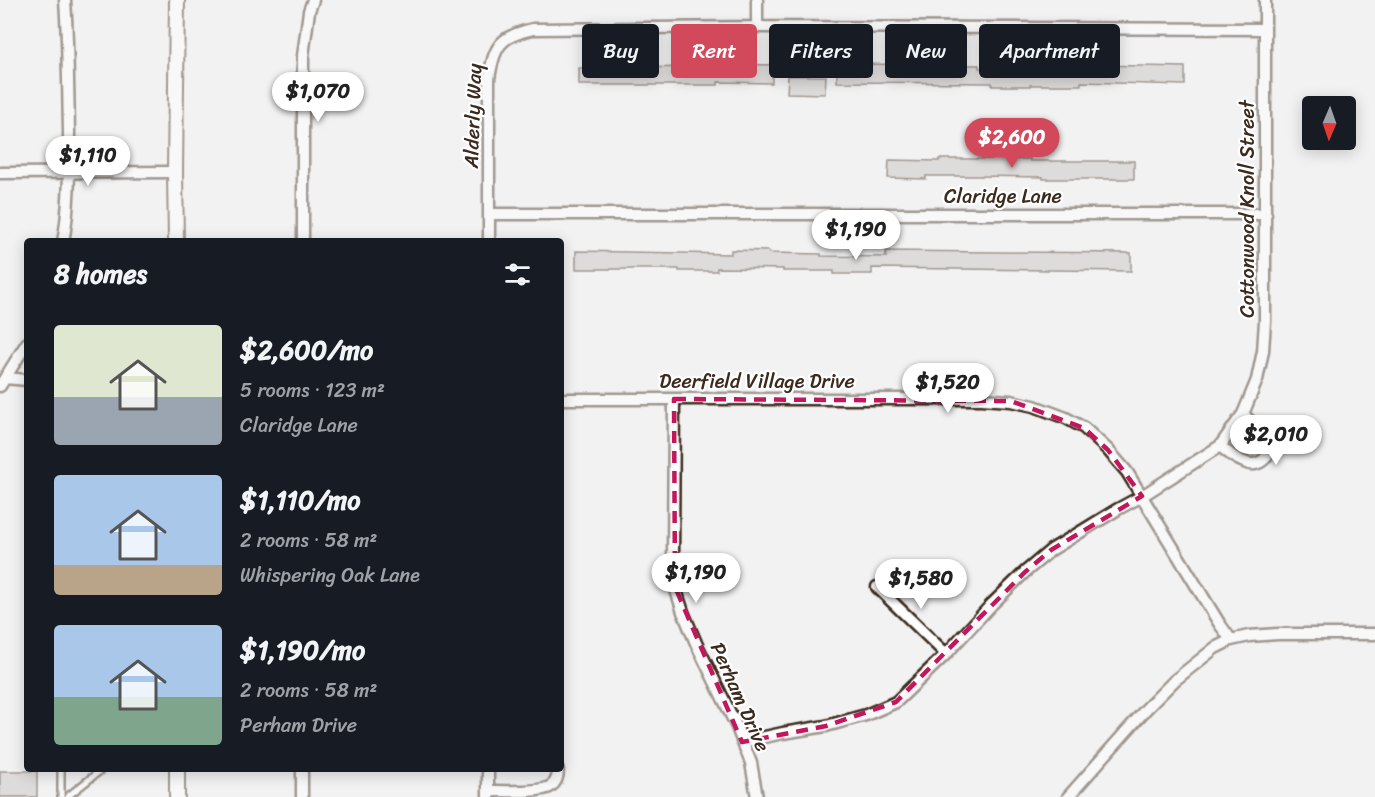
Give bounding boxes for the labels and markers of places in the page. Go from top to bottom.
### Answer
pin: $1,070 [269,72,367,123]
pin: $2,600 [963,118,1061,169]
pin: $1,110 [39,136,137,187]
pin: $1,190 [807,210,905,261]
pin: $1,520 [899,363,997,414]
pin: $2,010 [1227,415,1325,466]
pin: $1,190 [647,553,745,604]
pin: $1,580 [872,559,970,610]

